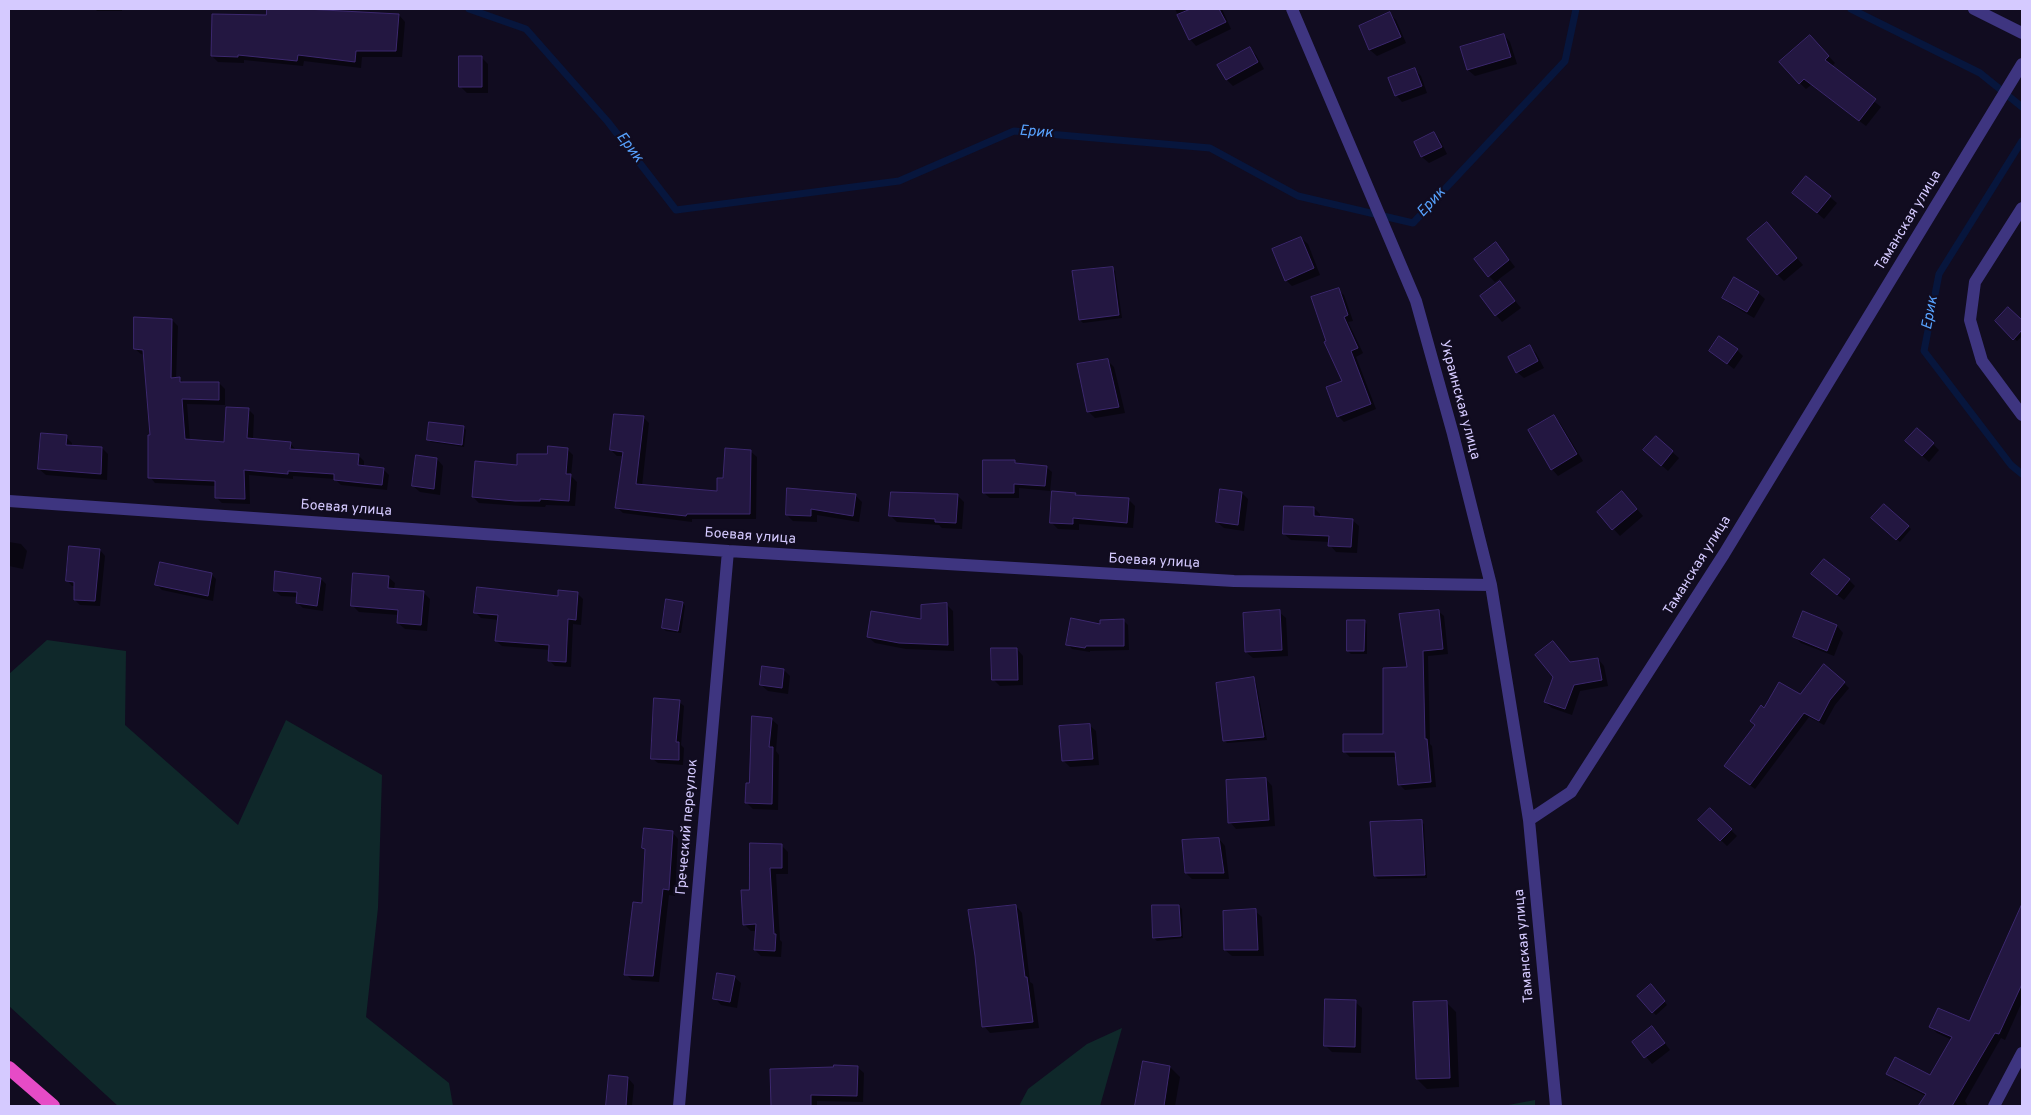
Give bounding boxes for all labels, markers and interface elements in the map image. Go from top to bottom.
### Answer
water label: Ерик [1018,123,1054,143]
water label: Ерик [611,129,647,167]
street label: Таманская улица [1872,168,1946,274]
water label: Ерик [1414,184,1450,222]
water label: Ерик [1919,295,1943,331]
street label: Украинская улица [1435,339,1483,461]
street label: Боевая улица [300,497,392,521]
street label: Таманская улица [1661,513,1735,619]
street label: Боевая улица [704,525,796,549]
street label: Боевая улица [1108,551,1200,573]
street label: Греческий переулок [674,758,702,896]
street label: Таманская улица [1512,889,1538,1003]

